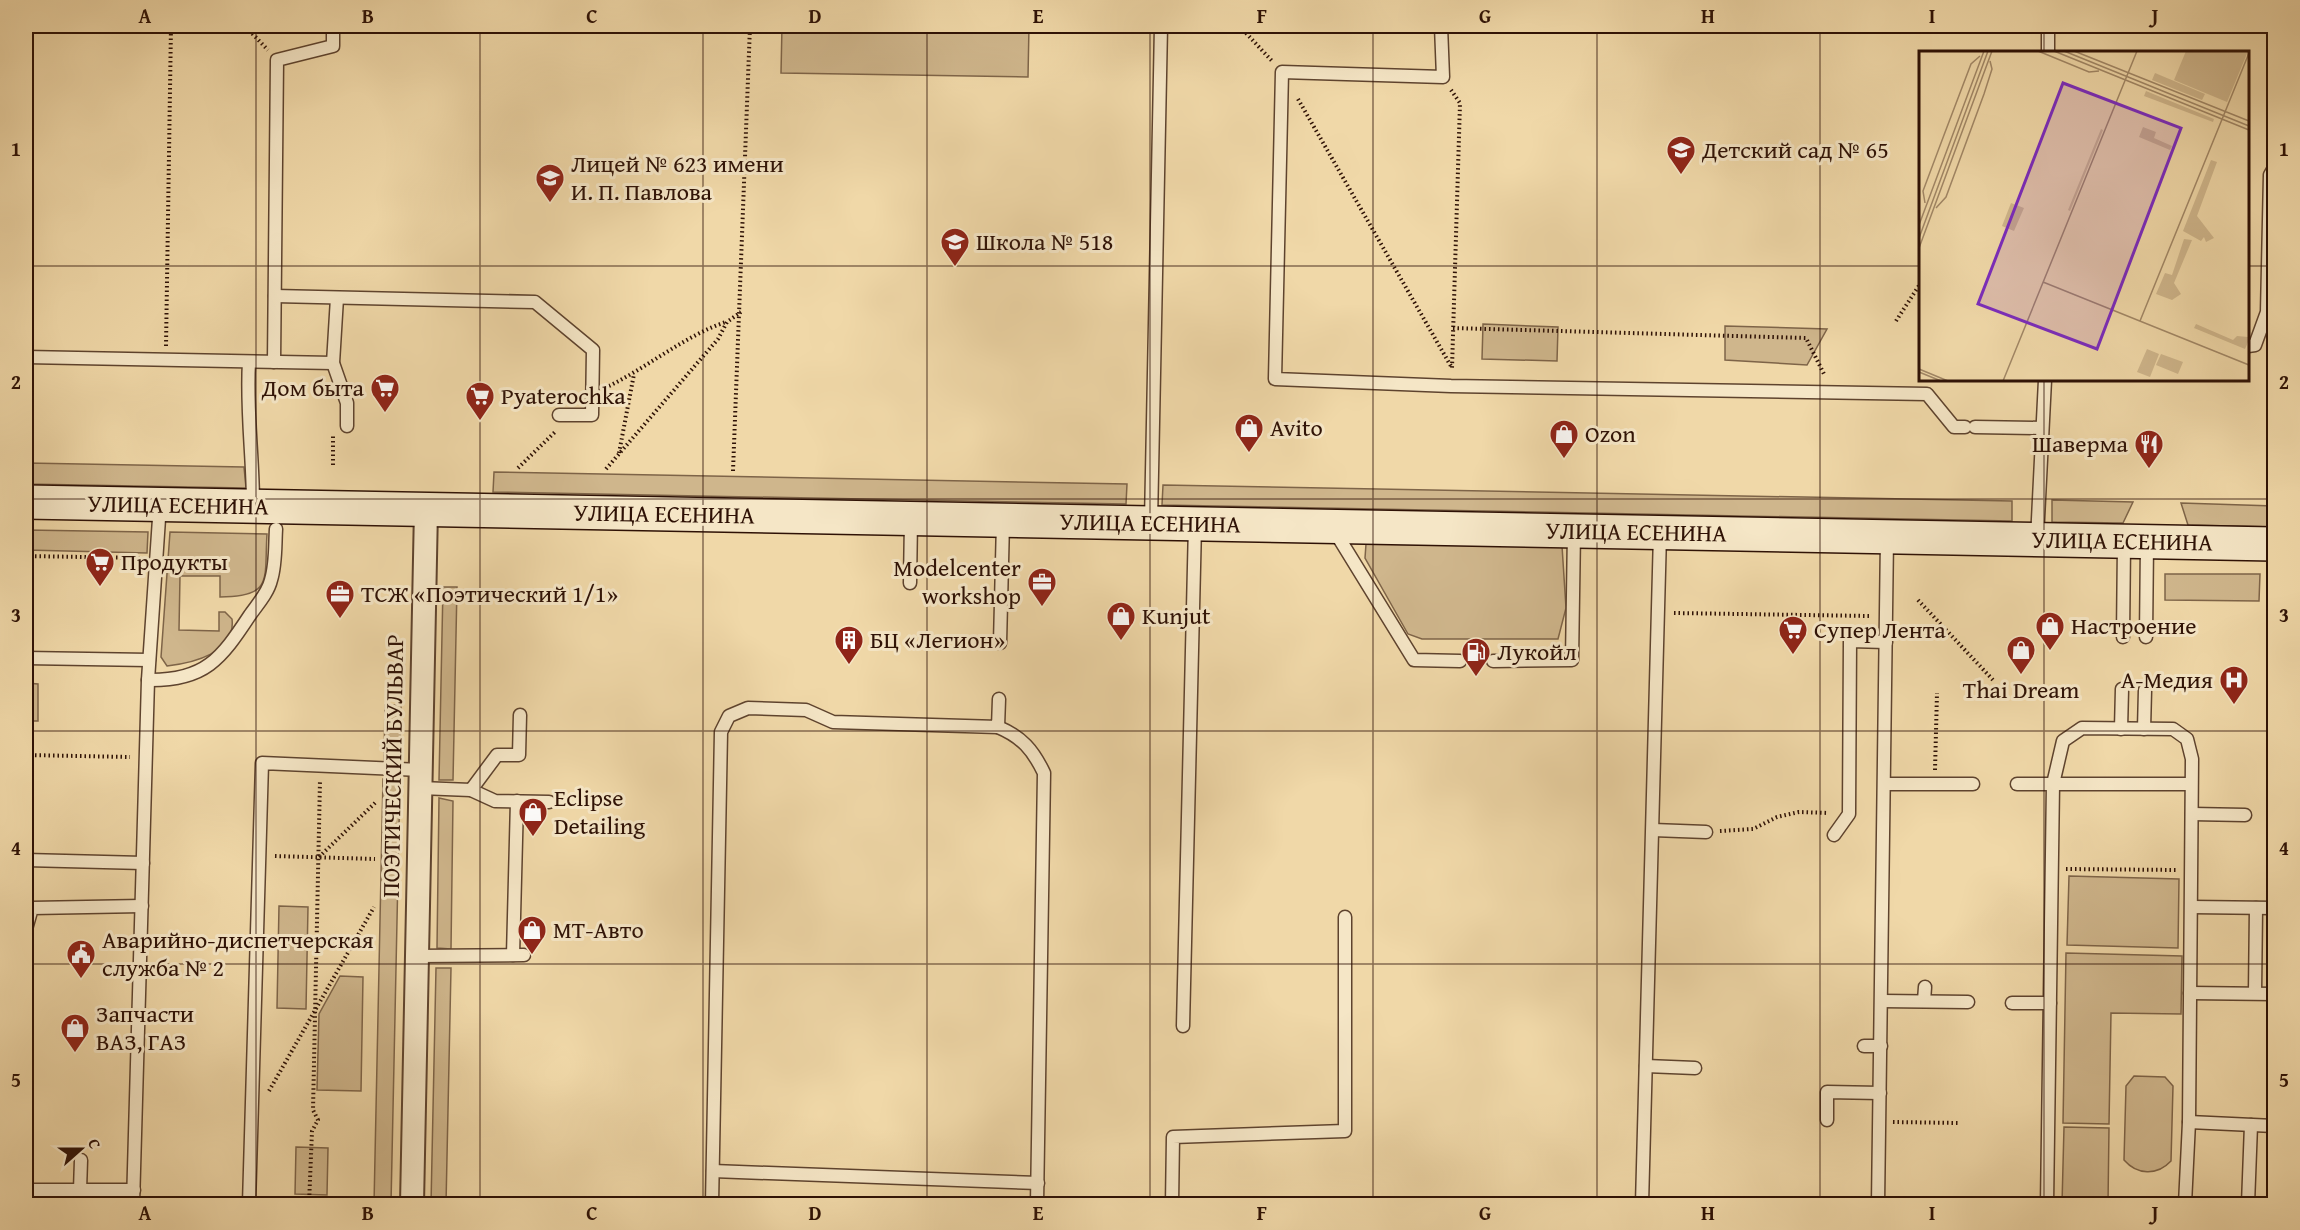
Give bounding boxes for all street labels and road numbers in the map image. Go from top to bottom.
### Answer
street label: УЛИЦА ЕСЕНИНА [87,485,269,524]
street label: УЛИЦА ЕСЕНИНА [573,494,755,533]
street label: УЛИЦА ЕСЕНИНА [1059,503,1241,542]
street label: УЛИЦА ЕСЕНИНА [1545,512,1727,551]
street label: УЛИЦА ЕСЕНИНА [2031,521,2213,560]
street label: ПОЭТИЧЕСКИЙ БУЛЬВАР [373,634,412,898]

